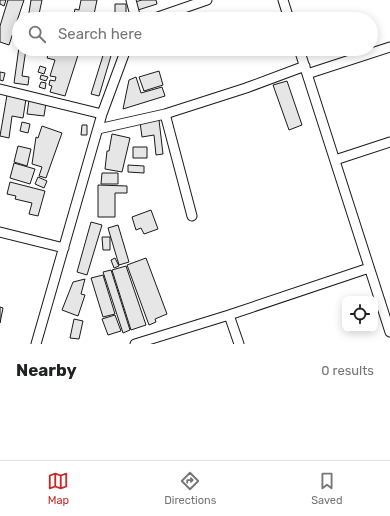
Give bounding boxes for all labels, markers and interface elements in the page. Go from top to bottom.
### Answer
search box [12,12,378,56]
icon: search [26,23,48,45]
text: Search here [58,25,142,43]
map controls [342,296,378,332]
button: locate [342,296,378,332]
text: Nearby [16,360,77,380]
text: 0 results [321,363,374,378]
tab: Map [47,470,69,507]
tab: Directions [164,470,216,507]
tab: Saved [311,470,343,507]

